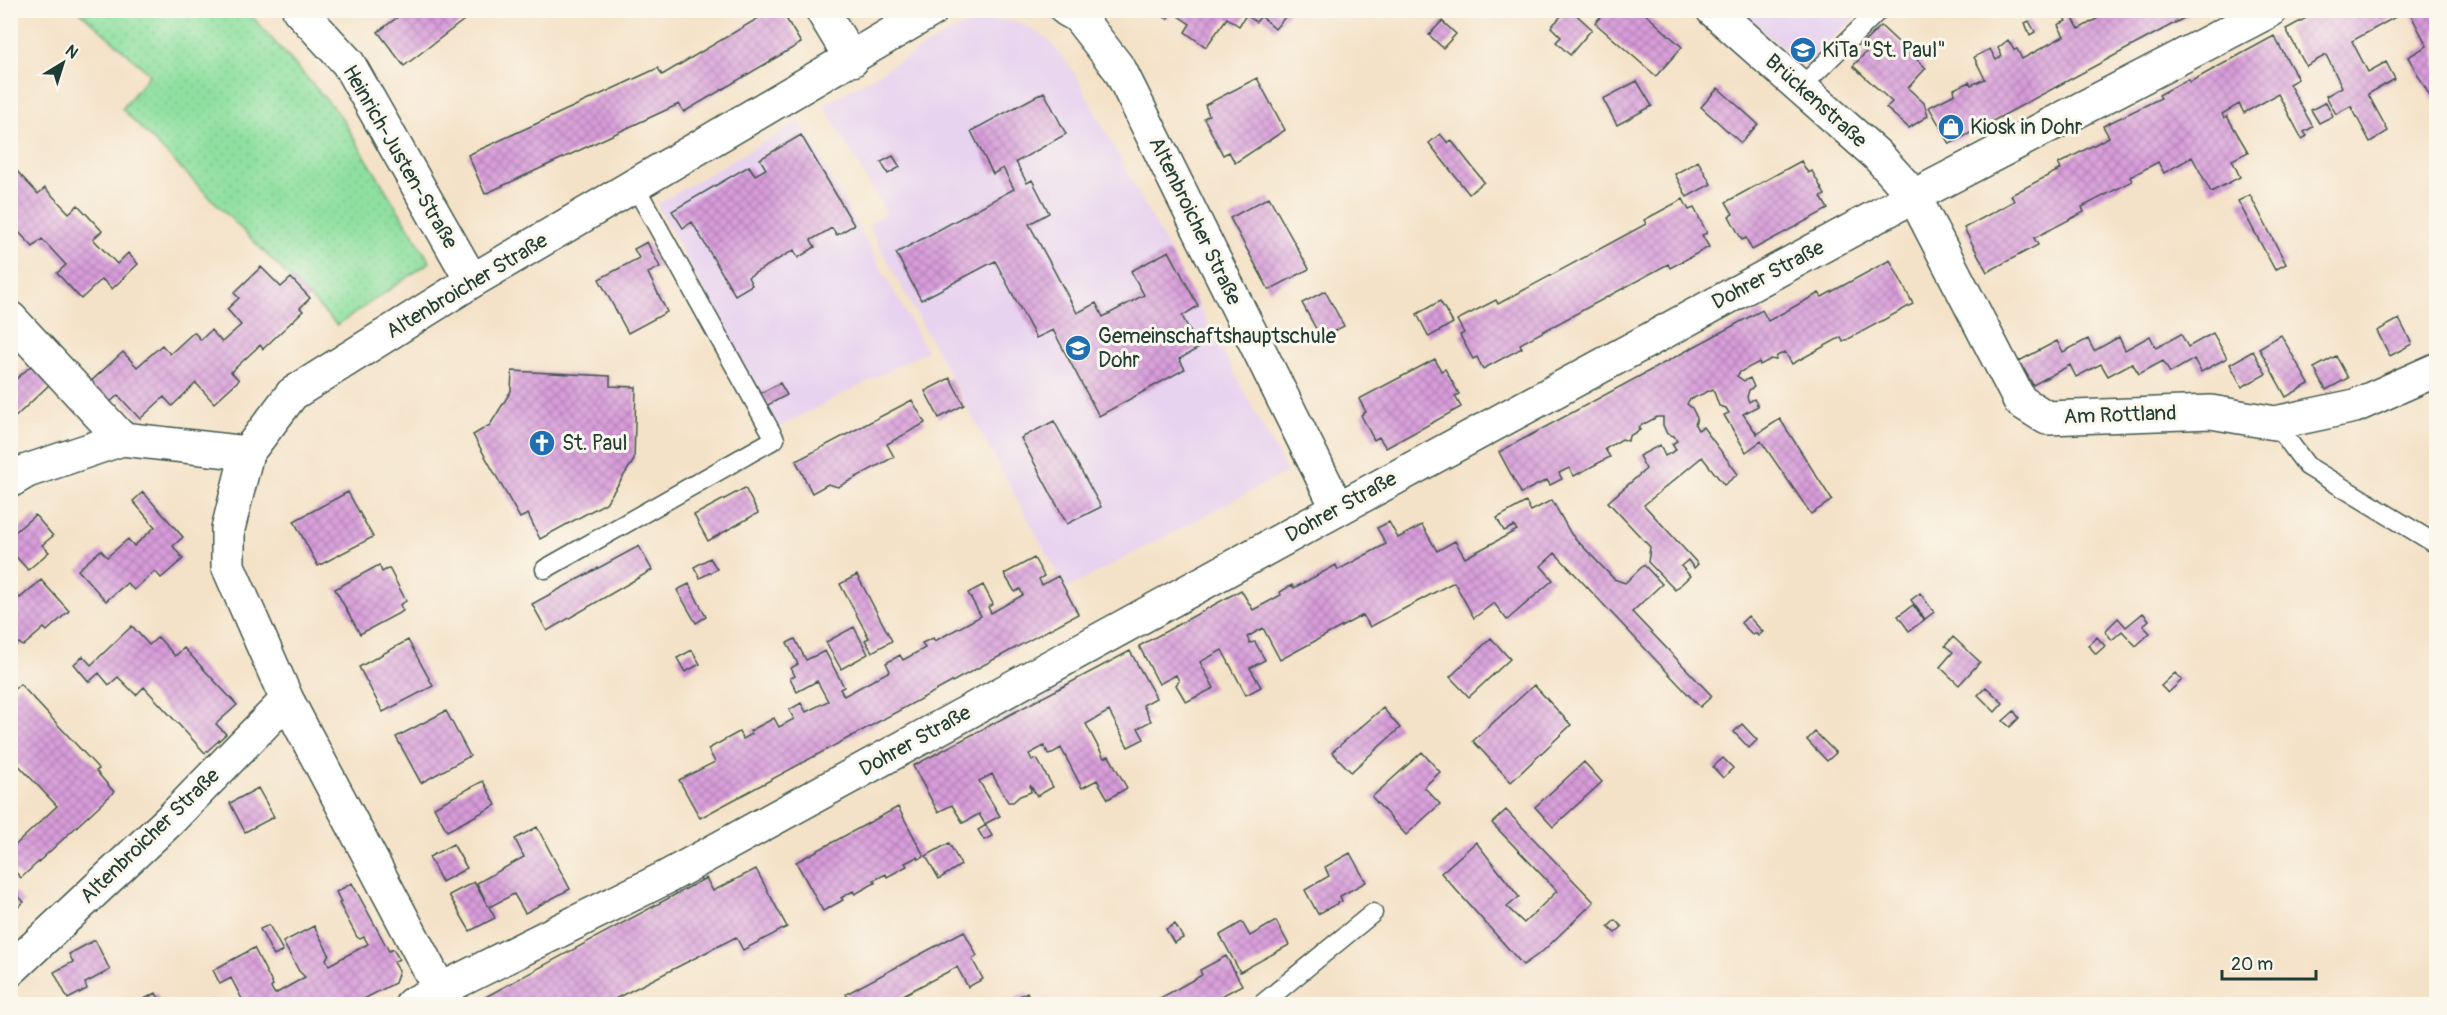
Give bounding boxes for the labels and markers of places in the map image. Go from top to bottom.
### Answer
school or university icon: KiTa "St. Paul" [1788,35,1818,65]
place label: KiTa "St. Paul" [1822,37,1946,64]
shop icon: Kiosk in Dohr [1936,112,1966,142]
place label: Kiosk in Dohr [1970,114,2083,141]
place label: Gemeinschaftshauptschule Dohr [1098,323,1337,374]
school or university icon: Gemeinschaftshauptschule Dohr [1063,333,1093,363]
church icon: St. Paul [527,428,557,458]
place label: St. Paul [562,430,628,457]

